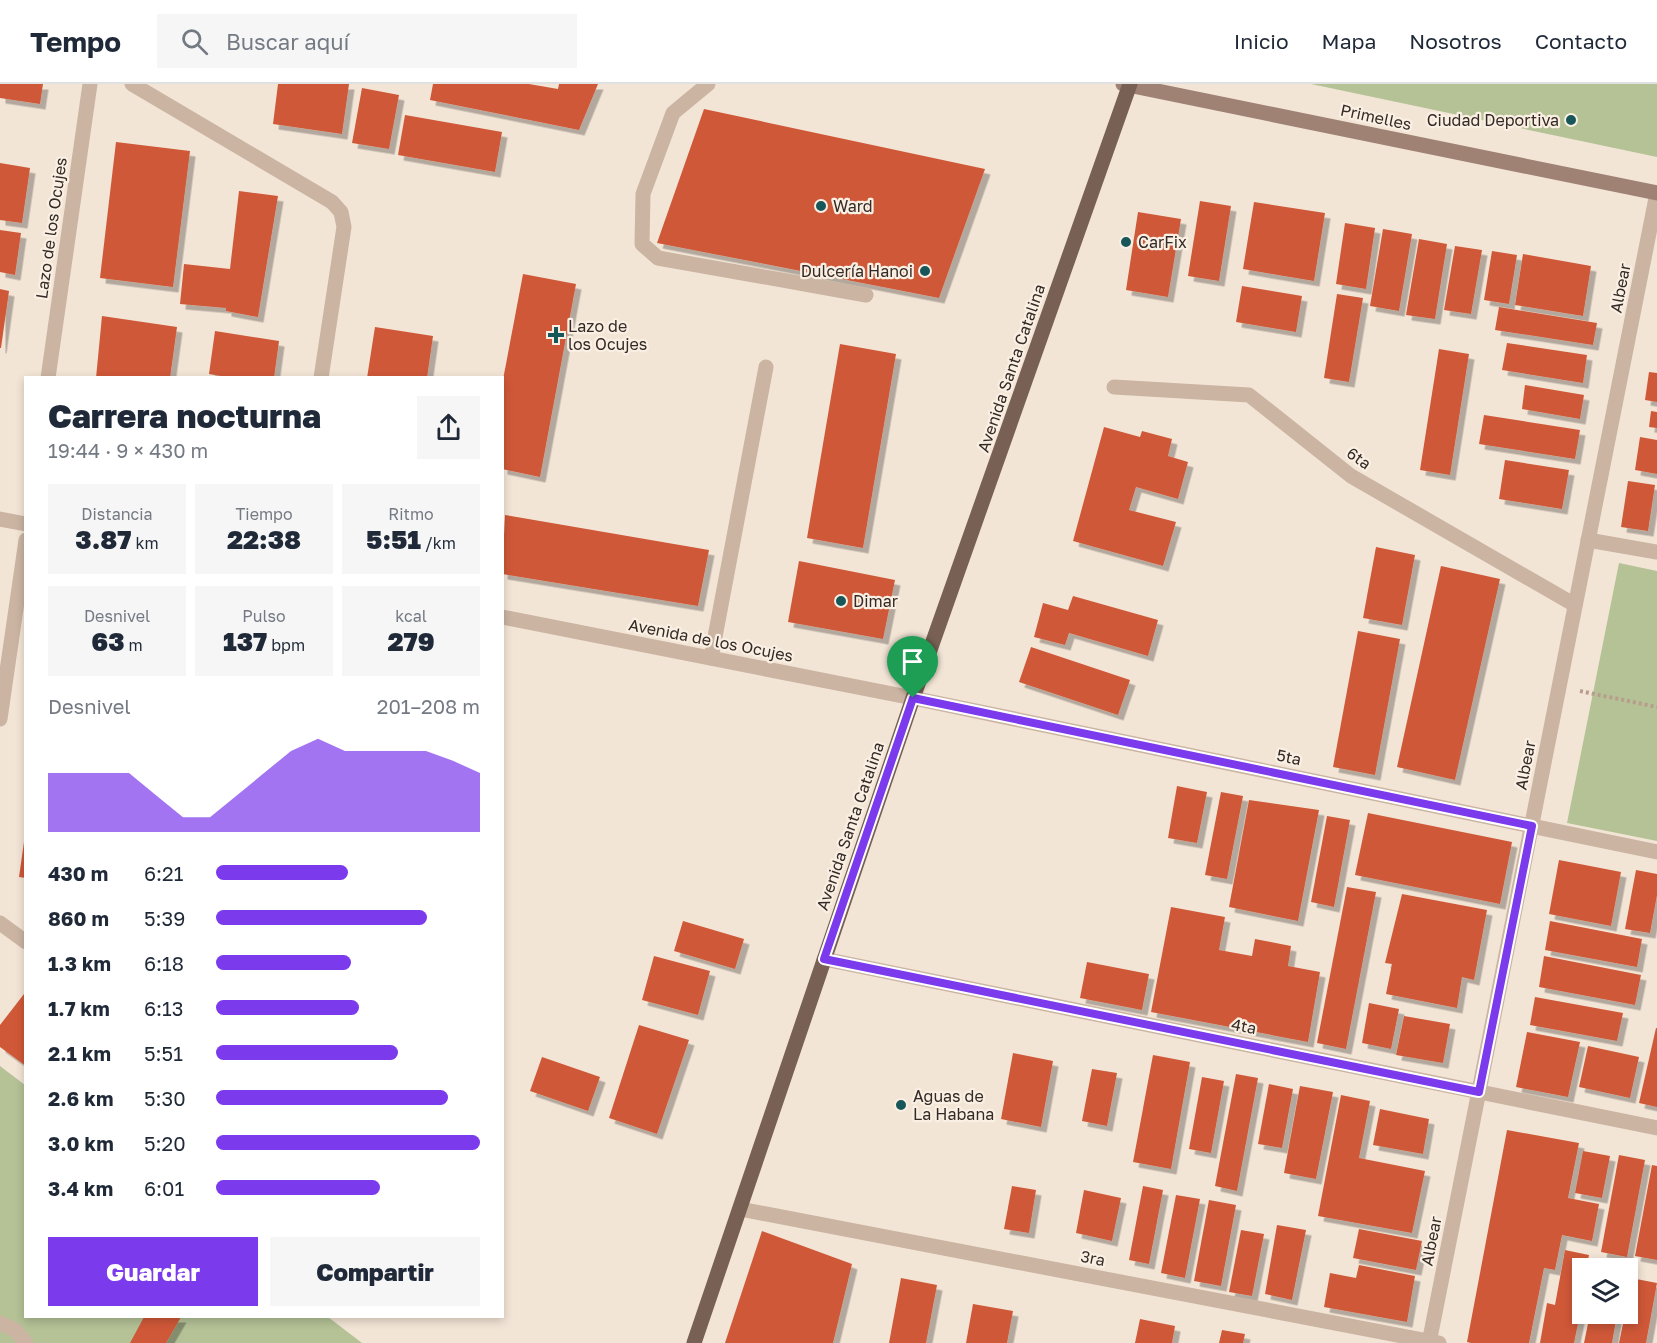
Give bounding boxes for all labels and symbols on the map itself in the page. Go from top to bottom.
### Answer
street label: Primelles [1339,100,1413,134]
place label: Ciudad Deportiva [1427,110,1559,130]
marker: Ciudad Deportiva [1564,113,1578,127]
street label: Lazo de los Ocujes [31,156,71,300]
place label: Ward [833,196,873,216]
marker: Ward [814,199,828,213]
place label: CarFix [1138,232,1187,252]
marker: CarFix [1119,235,1133,249]
place label: Dulcería Hanoi [801,261,913,281]
street label: Albear [1605,262,1635,314]
marker: Dulcería Hanoi [918,264,932,278]
street label: Avenida Santa Catalina [973,281,1049,455]
place label: Lazo de los Ocujes [568,316,647,354]
marker: Lazo de los Ocujes [549,328,563,342]
street label: 6ta [1343,443,1375,473]
place label: Dimar [853,591,898,611]
marker: Dimar [834,594,848,608]
street label: Avenida de los Ocujes [627,614,795,666]
pin [887,636,938,698]
street label: Avenida Santa Catalina [812,739,888,913]
street label: Albear [1510,739,1540,791]
street label: 5ta [1275,745,1303,769]
street label: 4ta [1230,1014,1258,1038]
place label: Aguas de La Habana [913,1086,994,1124]
marker: Aguas de La Habana [894,1098,908,1112]
street label: Albear [1416,1215,1446,1267]
street label: 3ra [1079,1246,1107,1270]

